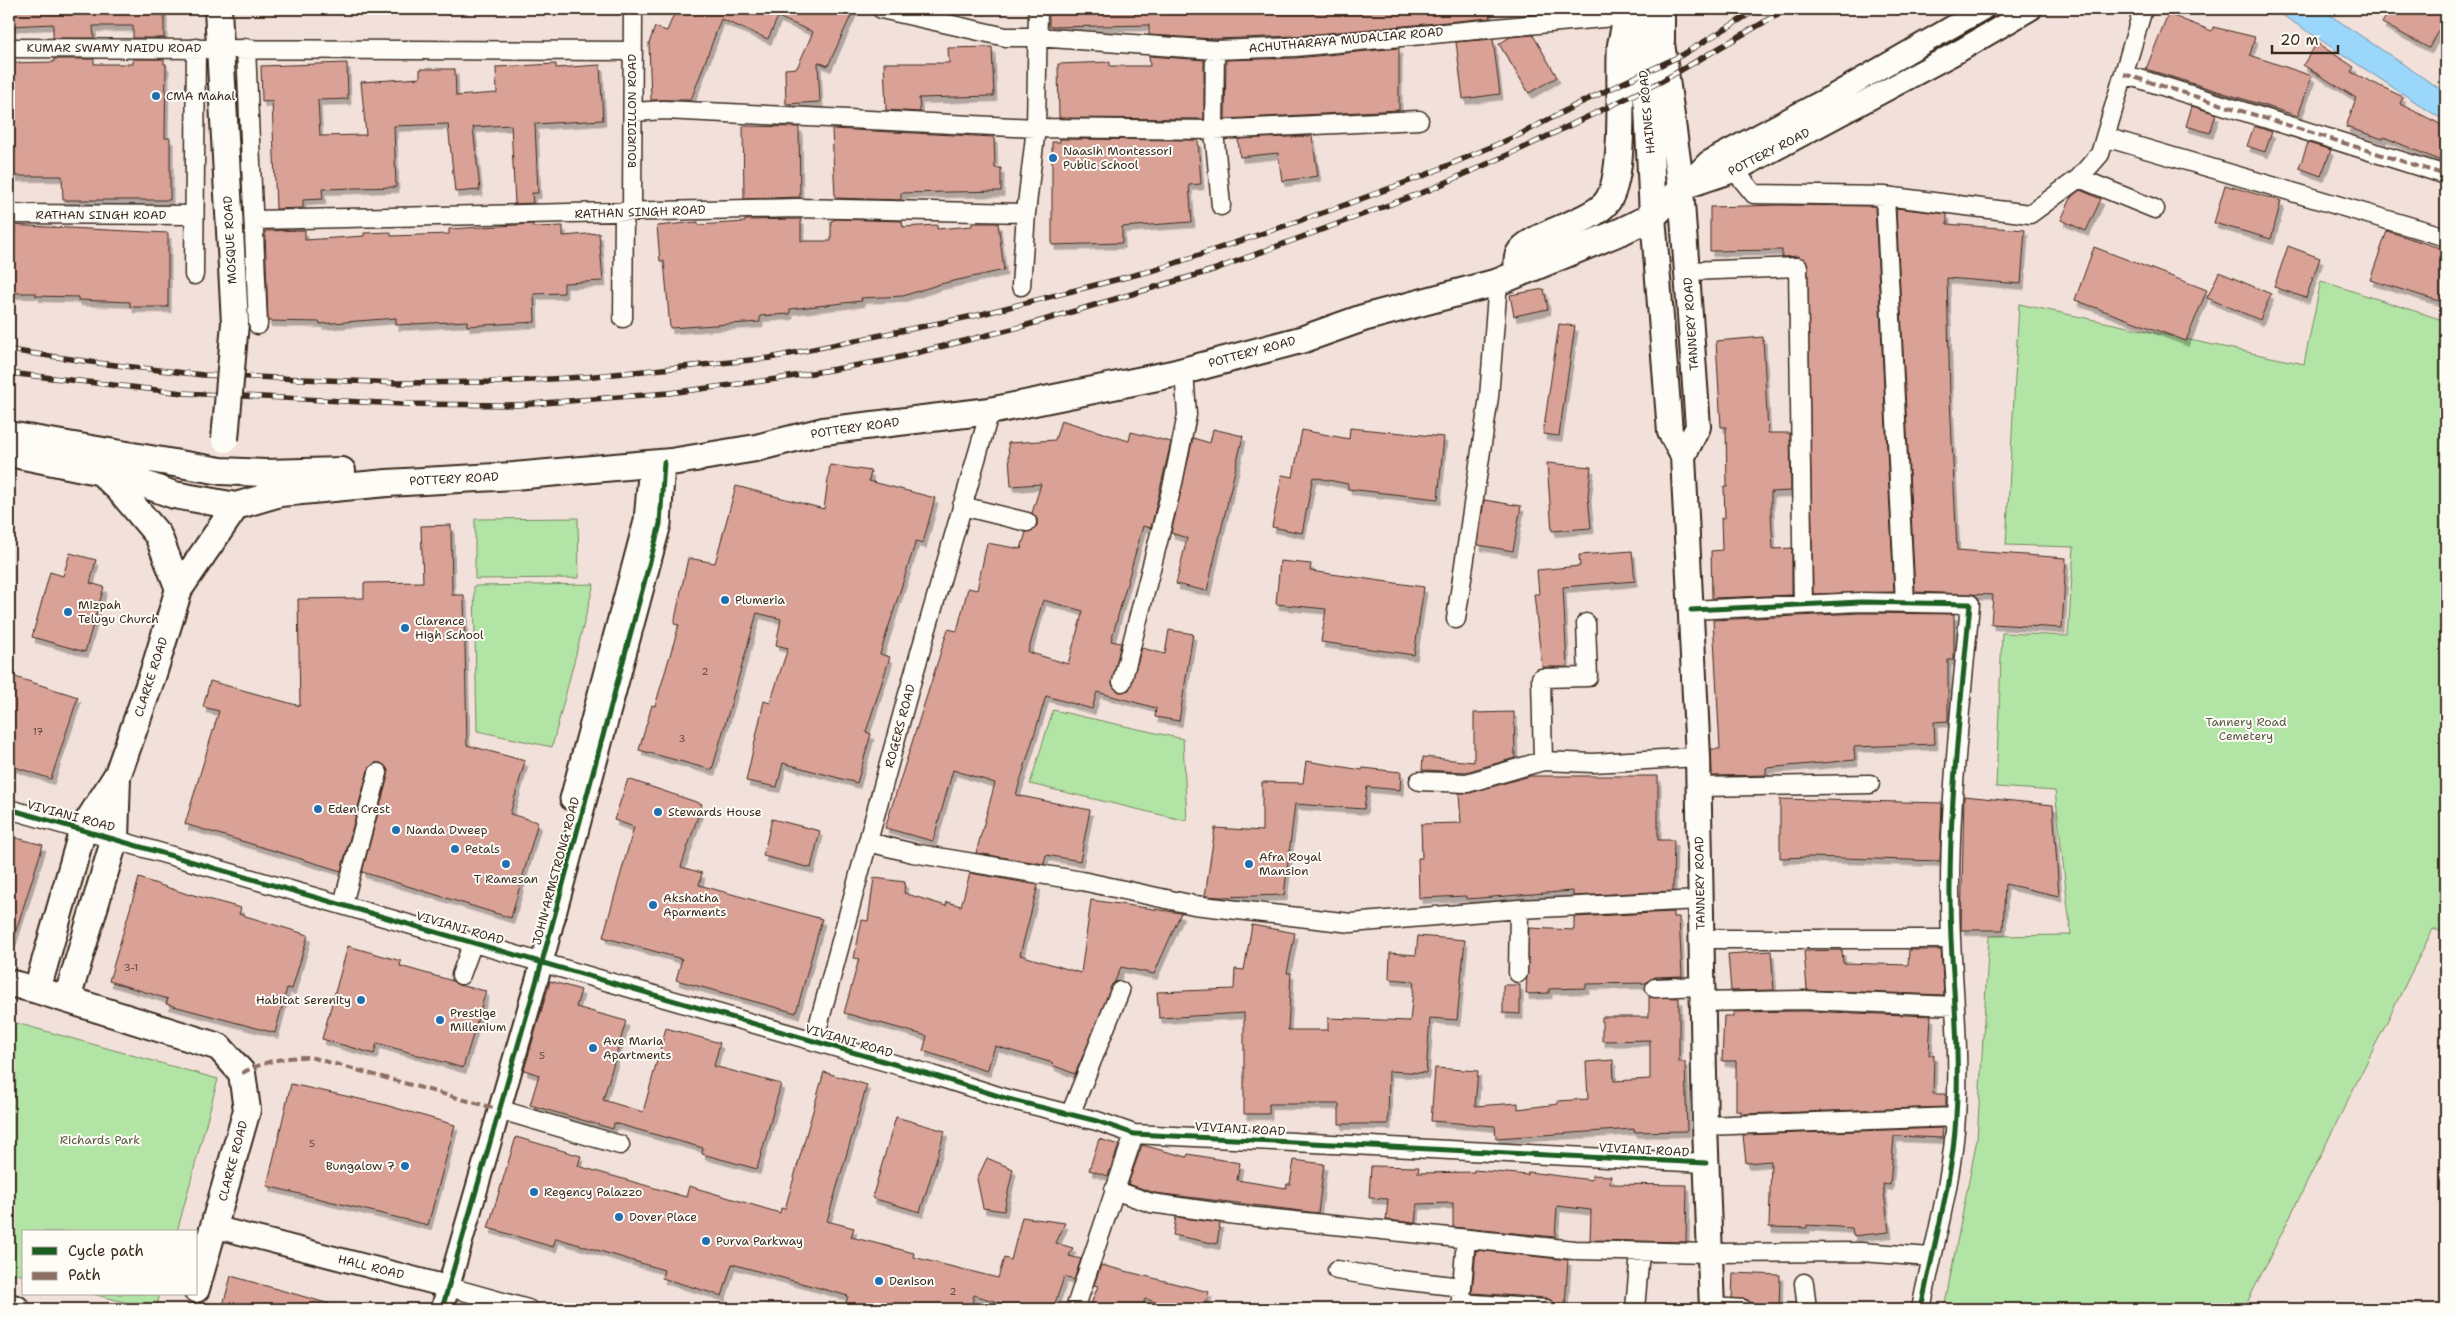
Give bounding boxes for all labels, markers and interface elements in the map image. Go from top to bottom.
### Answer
scale bar [2272,22,2339,54]
street label: ACHUTHARAYA MUDALIAR ROAD [1248,24,1444,56]
text: 20 m [2280,30,2319,50]
street label: KUMAR SWAMY NAIDU ROAD [27,40,201,56]
street label: BOURDILLON ROAD [624,54,640,168]
street label: HAINES ROAD [1635,69,1659,155]
place label: CMA Mahal [166,88,235,104]
marker: CMA Mahal [150,90,162,102]
street label: POTTERY ROAD [1725,124,1813,179]
place label: Naasih Montessori Public School [1063,143,1172,173]
marker: Naasih Montessori Public School [1047,152,1059,164]
street label: MOSQUE ROAD [220,195,240,285]
street label: RATHAN SINGH ROAD [574,202,706,222]
street label: RATHAN SINGH ROAD [36,207,167,223]
street label: TANNERY ROAD [1680,277,1702,371]
street label: POTTERY ROAD [1207,333,1297,371]
street label: POTTERY ROAD [809,414,901,442]
street label: POTTERY ROAD [409,469,499,489]
place label: Plumeria [735,592,786,608]
marker: Plumeria [719,594,731,606]
place label: Mizpah Telugu Church [78,597,159,627]
marker: Mizpah Telugu Church [62,606,74,618]
place label: Clarence High School [415,613,484,643]
marker: Clarence High School [399,622,411,634]
street label: CLARKE ROAD [131,635,171,719]
house number: 2 [702,665,709,678]
street label: ROGERS ROAD [881,683,919,769]
park label: Tannery Road Cemetery [2205,714,2287,744]
house number: 17 [33,725,43,738]
house number: 3 [679,732,686,745]
street label: JOHN ARMSTRONG ROAD [529,795,583,947]
street label: VIVIANI ROAD [25,797,117,835]
place label: Eden Crest [328,801,390,817]
marker: Eden Crest [312,803,324,815]
place label: Stewards House [668,804,762,820]
marker: Stewards House [652,806,664,818]
place label: Nanda Dweep [406,822,488,838]
marker: Nanda Dweep [390,824,402,836]
street label: TANNERY ROAD [1691,836,1709,930]
place label: Petals [465,841,500,857]
marker: Petals [449,843,461,855]
place label: Afra Royal Mansion [1259,849,1322,879]
marker: T Ramesan [500,858,512,870]
marker: Afra Royal Mansion [1243,858,1255,870]
place label: T Ramesan [474,871,538,887]
place label: Akshatha Aparments [663,890,726,920]
marker: Akshatha Aparments [647,899,659,911]
street label: VIVIANI ROAD [414,908,506,948]
house number: 3-1 [124,961,138,974]
place label: Habitat Serenity [256,992,351,1008]
marker: Habitat Serenity [355,994,367,1006]
place label: Prestige Millenium [450,1005,506,1035]
marker: Prestige Millenium [434,1014,446,1026]
street label: VIVIANI ROAD [803,1021,895,1061]
place label: Ave Maria Apartments [603,1033,672,1063]
marker: Ave Maria Apartments [587,1042,599,1054]
house number: 5 [539,1049,545,1062]
street label: CLARKE ROAD [215,1119,251,1203]
street label: VIVIANI ROAD [1194,1119,1286,1139]
park label: Richards Park [60,1132,140,1148]
house number: 5 [309,1137,315,1150]
street label: VIVIANI ROAD [1598,1140,1690,1160]
place label: Bungalow 7 [326,1158,395,1174]
marker: Bungalow 7 [399,1160,411,1172]
place label: Regency Palazzo [544,1184,642,1200]
marker: Regency Palazzo [528,1186,540,1198]
place label: Dover Place [629,1209,697,1225]
marker: Dover Place [613,1211,625,1223]
legend [22,1230,198,1296]
place label: Purva Parkway [716,1233,803,1249]
marker: Purva Parkway [700,1235,712,1247]
text: Cycle path [68,1241,144,1261]
street label: HALL ROAD [336,1251,406,1283]
text: Path [68,1265,101,1285]
place label: Denison [889,1273,934,1289]
marker: Denison [873,1275,885,1287]
house number: 2 [950,1285,957,1298]

